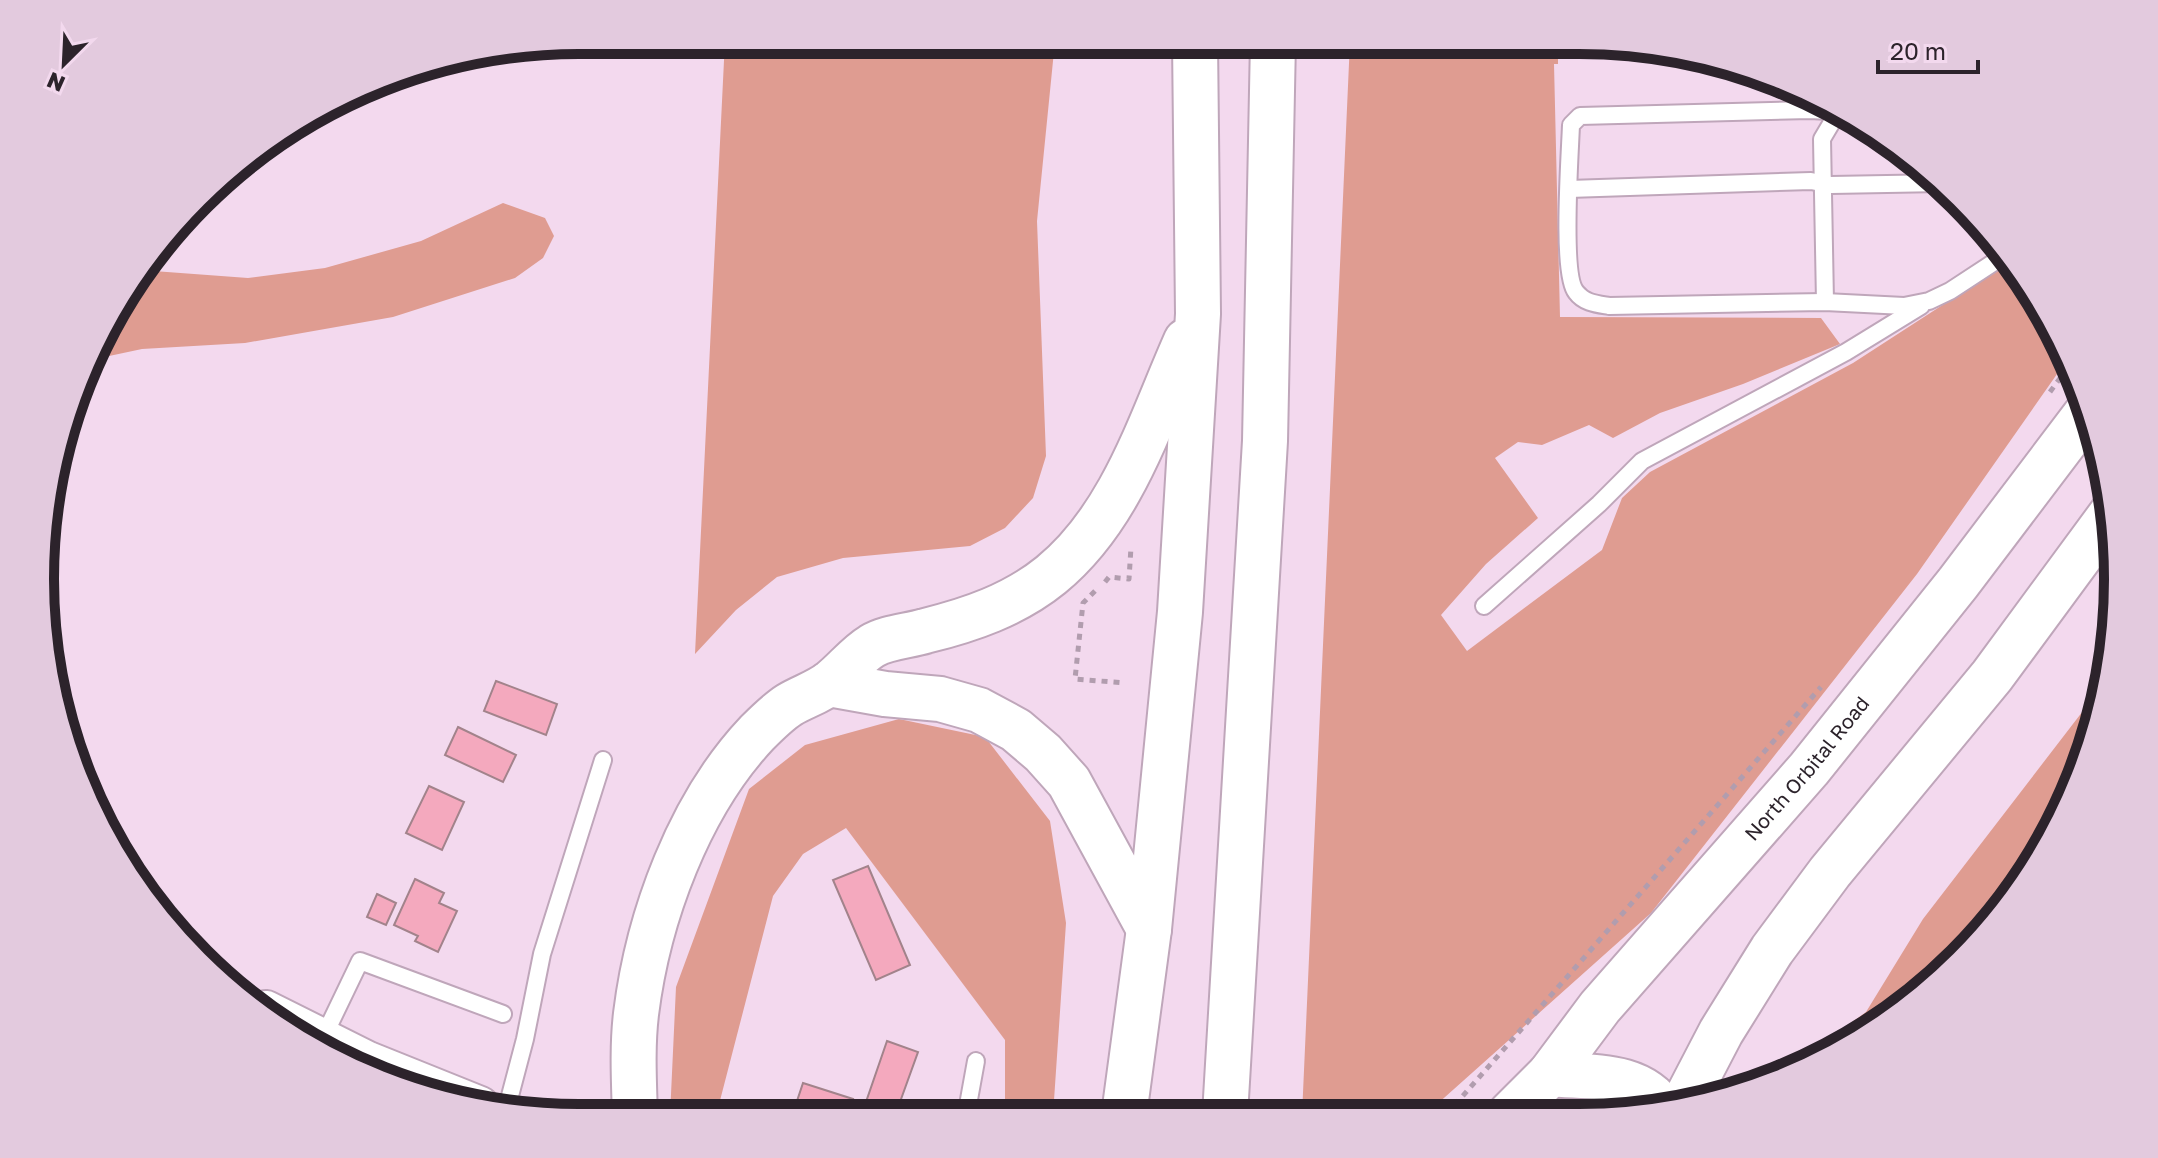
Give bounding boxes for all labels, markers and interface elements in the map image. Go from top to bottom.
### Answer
north arrow [24,24,104,104]
scale bar [1878,24,1978,74]
text: 20 m [1890,36,1946,65]
text: N [43,67,69,98]
street label: North Orbital Road [1739,691,1874,845]

